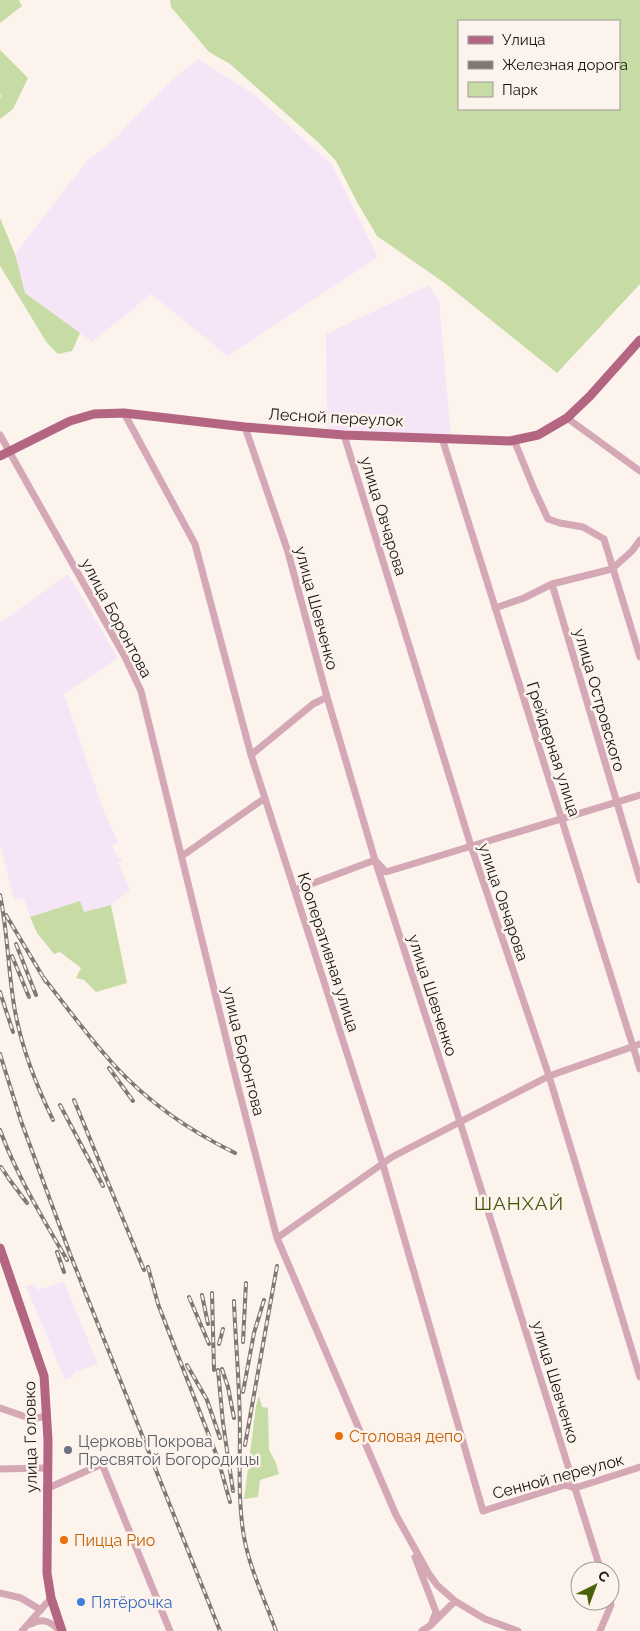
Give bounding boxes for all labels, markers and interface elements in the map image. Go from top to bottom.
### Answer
legend [458,20,620,110]
text: Улица [502,31,546,49]
text: Железная дорога [502,56,628,74]
text: Парк [502,81,538,99]
street label: Лесной переулок [268,404,404,431]
street label: улица Овчарова [356,454,411,578]
street label: улица Шевченко [291,544,342,672]
street label: улица Боронтова [77,555,156,681]
street label: улица Островского [570,626,629,774]
street label: Грейдерная улица [523,679,584,819]
street label: улица Овчарова [474,841,533,964]
street label: Кооперативная улица [294,870,363,1034]
street label: улица Шевченко [404,932,461,1058]
street label: улица Боронтова [218,985,269,1118]
district label: ШАНХАЙ [474,1192,564,1214]
street label: улица Шевченко [528,1319,583,1446]
street label: улица Головко [20,1381,41,1493]
place label: Столовая депо [349,1427,463,1446]
marker: Столовая депо [333,1430,345,1442]
place label: Церковь Покрова Пресвятой Богородицы [78,1432,259,1469]
marker: Церковь Покрова Пресвятой Богородицы [62,1444,74,1456]
street label: Сенной переулок [490,1450,626,1503]
place label: Пицца Рио [74,1531,155,1550]
marker: Пицца Рио [58,1534,70,1546]
north arrow [570,1561,620,1611]
text: С [595,1567,613,1586]
place label: Пятёрочка [91,1593,172,1612]
marker: Пятёрочка [75,1596,87,1608]

